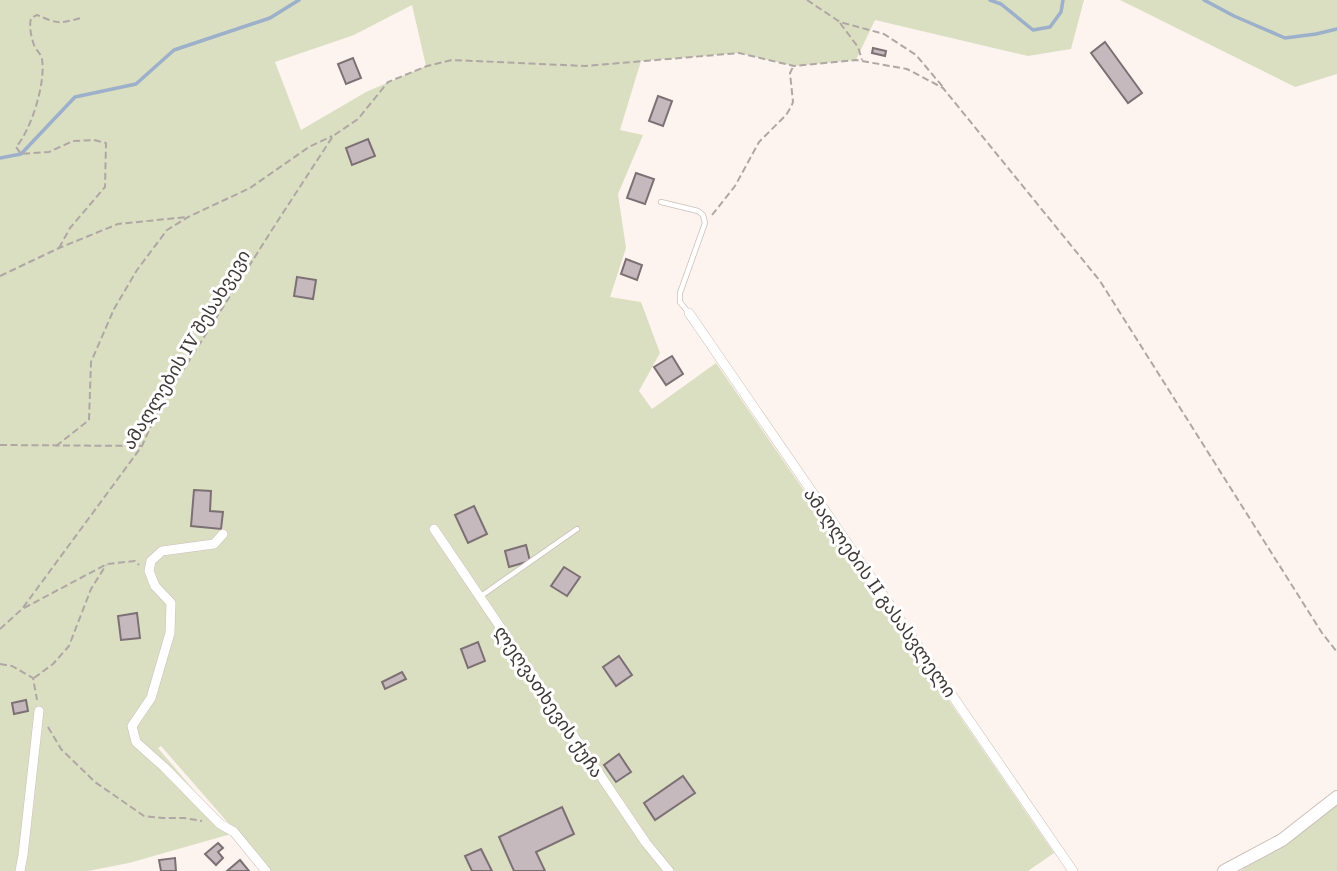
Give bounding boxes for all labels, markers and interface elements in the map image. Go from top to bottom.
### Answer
street label: ამაღლების IV შესახვევი [114,244,256,454]
street label: ამაღლების II გასასვლელი [798,481,964,703]
street label: ლეღვათხევის ქუჩა [489,619,611,783]

